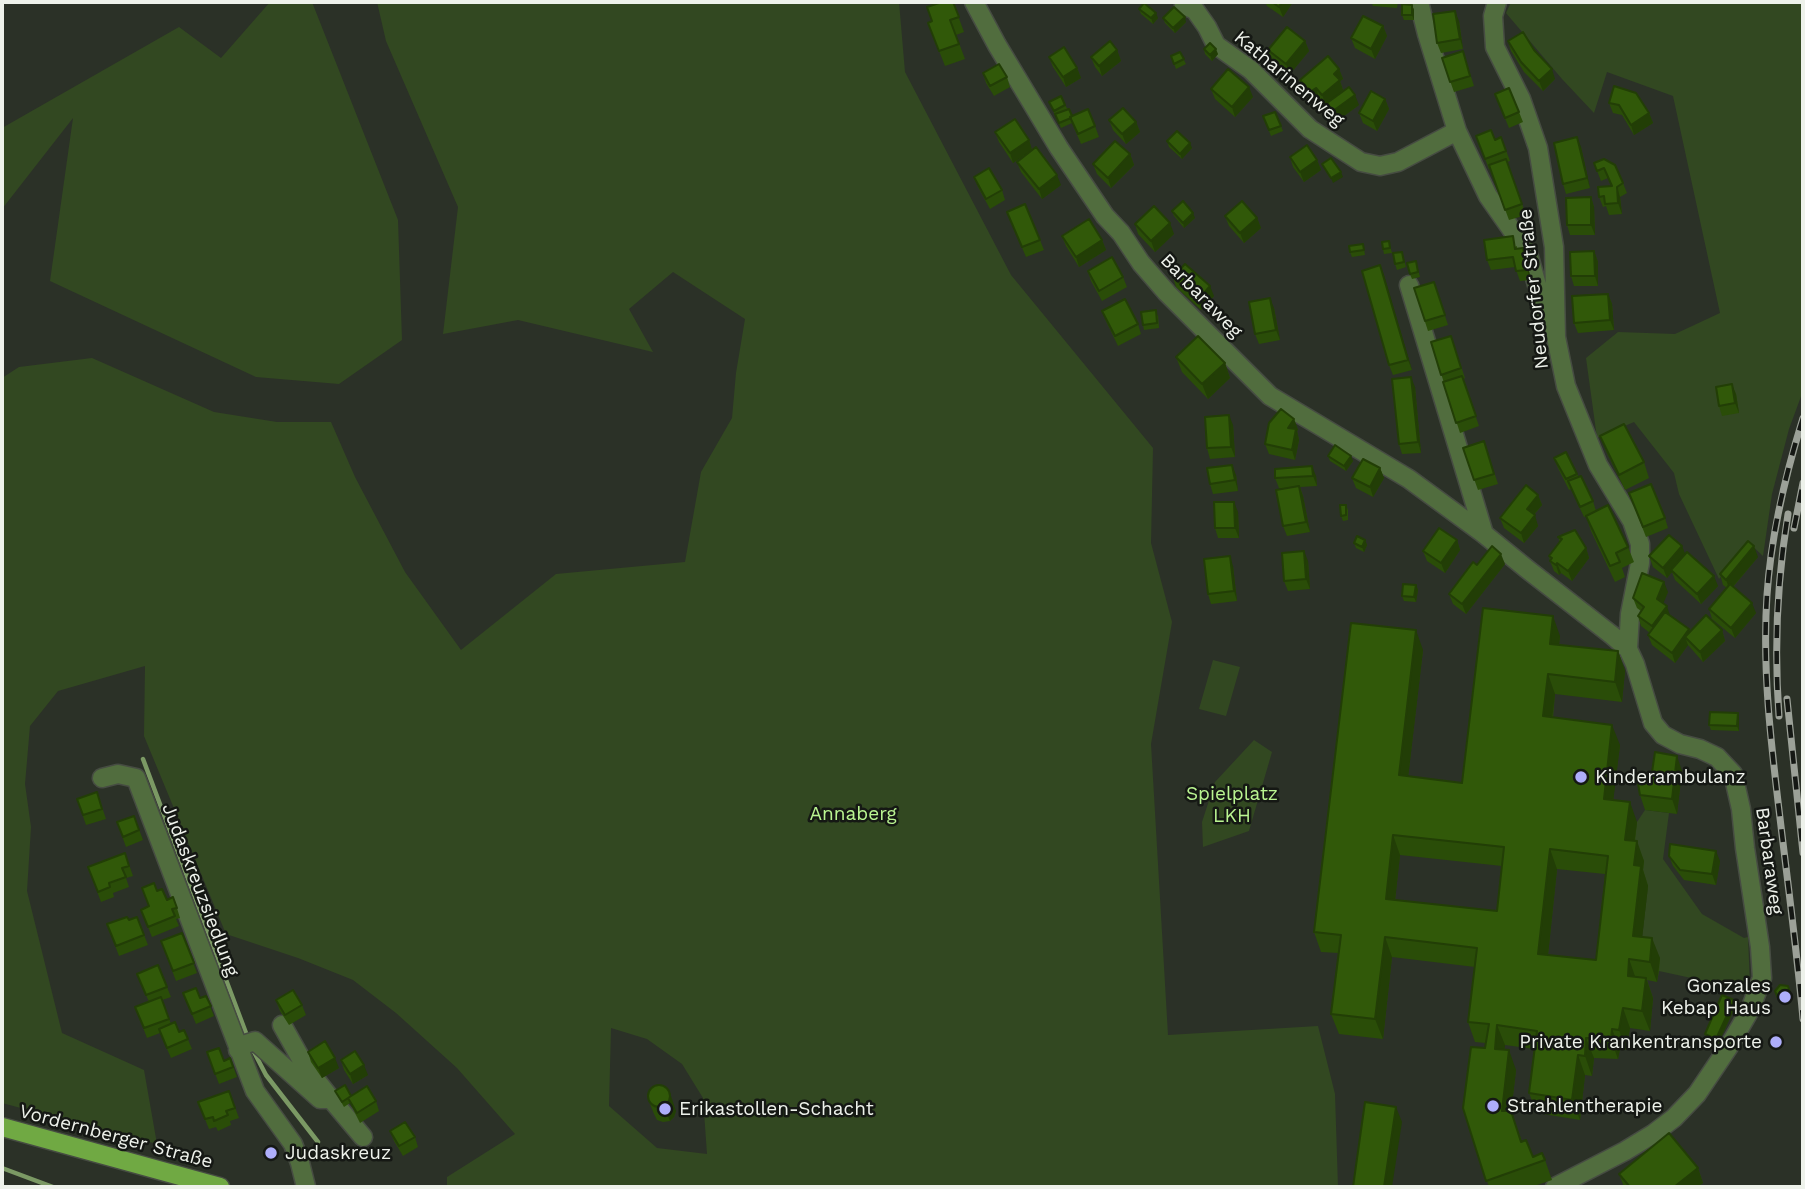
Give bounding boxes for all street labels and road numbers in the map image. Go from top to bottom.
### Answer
street label: Katharinenweg [1229,26,1349,132]
street label: Neudorfer Straße [1514,208,1554,370]
street label: Barbaraweg [1155,249,1247,343]
street label: Judaskreuzsiedlung [156,800,244,980]
street label: Barbaraweg [1750,806,1788,916]
street label: Vordernberger Straße [17,1100,215,1174]

